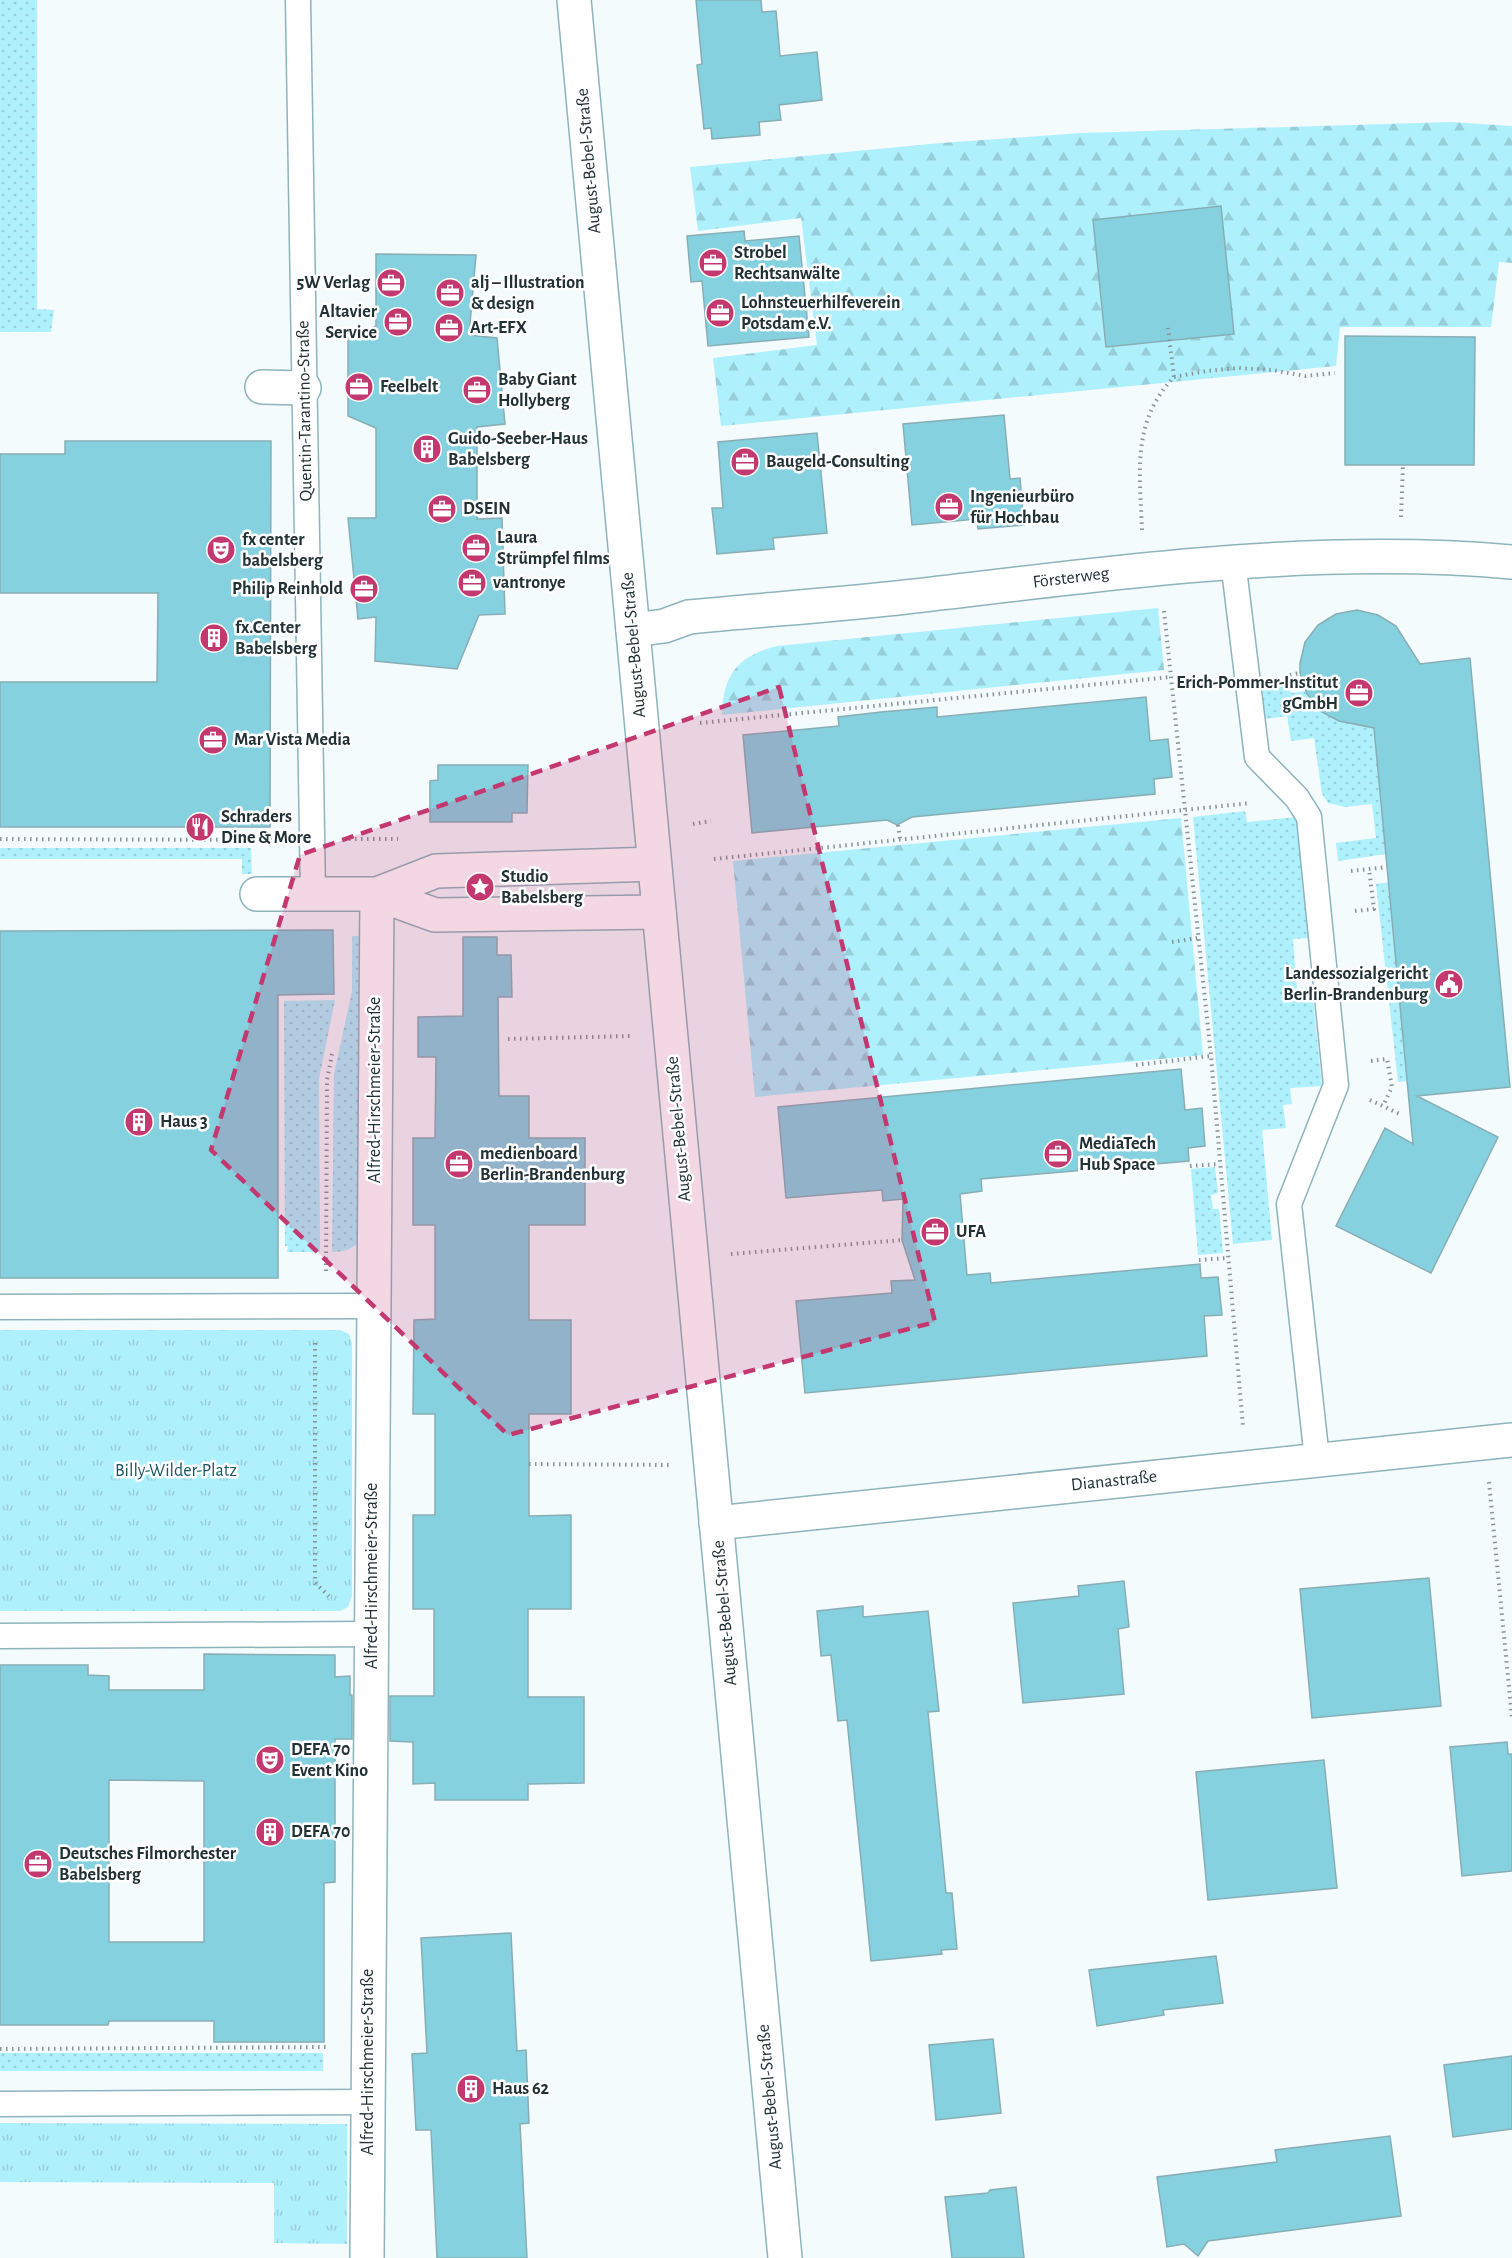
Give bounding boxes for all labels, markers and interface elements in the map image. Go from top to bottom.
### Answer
street label: August-Bebel-Straße [574,87,604,235]
place label: Strobel Rechtsanwälte [734,244,840,283]
office icon: Strobel Rechtsanwälte [697,247,729,279]
office icon: 5W Verlag [375,267,407,299]
place label: 5W Verlag [297,274,371,292]
place label: alj – Illustration & design [471,274,585,313]
office icon: alj – Illustration & design [434,277,466,309]
place label: Lohnsteuerhilfeverein Potsdam e.V. [741,294,900,333]
office icon: Lohnsteuerhilfeverein Potsdam e.V. [704,297,736,329]
place label: Altavier Service [319,303,378,342]
office icon: Altavier Service [382,306,414,338]
office icon: Art-EFX [433,312,465,344]
place label: Art-EFX [470,319,527,337]
street label: Quentin-Tarantino-Straße [294,320,316,502]
office icon: Feelbelt [343,371,375,403]
place label: Baby Giant Hollyberg [498,371,577,410]
office icon: Baby Giant Hollyberg [461,374,493,406]
place label: Feelbelt [380,378,438,396]
place label: Guido-Seeber-Haus Babelsberg [448,430,588,469]
building icon: Guido-Seeber-Haus Babelsberg [411,433,443,465]
office icon: Baugeld-Consulting [729,446,761,478]
place label: Baugeld-Consulting [766,453,910,471]
place label: Ingenieurbüro für Hochbau [970,488,1074,527]
office icon: Ingenieurbüro für Hochbau [933,491,965,523]
office icon: DSEIN [426,493,458,525]
place label: DSEIN [463,500,511,518]
place label: Laura Strümpfel films [497,529,610,568]
place label: fx center babelsberg [242,531,324,570]
office icon: Laura Strümpfel films [460,532,492,564]
theatre icon: fx center babelsberg [205,534,237,566]
street label: Försterweg [1032,564,1110,592]
office icon: vantronye [456,567,488,599]
street label: August-Bebel-Straße [619,571,649,719]
office icon: Philip Reinhold [348,573,380,605]
place label: vantronye [493,574,566,592]
place label: Philip Reinhold [232,580,344,598]
place label: fx.Center Babelsberg [235,619,318,658]
building icon: fx.Center Babelsberg [198,622,230,654]
place label: Erich-Pommer-Institut gGmbH [1176,674,1338,713]
office icon: Erich-Pommer-Institut gGmbH [1343,677,1375,709]
office icon: Mar Vista Media [197,724,229,756]
place label: Mar Vista Media [234,731,351,749]
place label: Schraders Dine & More [221,808,311,847]
restaurant icon: Schraders Dine & More [184,811,216,843]
place label: Studio Babelsberg [501,868,584,907]
place icon: Studio Babelsberg [464,871,496,903]
place label: Landessozialgericht Berlin-Brandenburg [1283,965,1429,1004]
public building icon: Landessozialgericht Berlin-Brandenburg [1433,968,1465,1000]
street label: Alfred-Hirschmeier-Straße [366,997,384,1183]
street label: August-Bebel-Straße [664,1055,694,1203]
building icon: Haus 3 [123,1106,155,1138]
place label: Haus 3 [160,1113,208,1131]
place label: MediaTech Hub Space [1079,1135,1156,1174]
office icon: MediaTech Hub Space [1042,1138,1074,1170]
place label: medienboard Berlin-Brandenburg [480,1145,626,1184]
office icon: medienboard Berlin-Brandenburg [443,1148,475,1180]
office icon: UFA [919,1216,951,1248]
place label: UFA [956,1223,986,1241]
park label: Billy-Wilder-Platz [115,1462,237,1480]
street label: Dianastraße [1070,1468,1158,1494]
street label: Alfred-Hirschmeier-Straße [363,1483,381,1669]
street label: August-Bebel-Straße [710,1539,740,1687]
place label: DEFA 70 Event Kino [291,1741,368,1780]
theatre icon: DEFA 70 Event Kino [254,1744,286,1776]
building icon: DEFA 70 [254,1816,286,1848]
place label: DEFA 70 [291,1823,350,1841]
place label: Deutsches Filmorchester Babelsberg [59,1845,237,1884]
office icon: Deutsches Filmorchester Babelsberg [22,1848,54,1880]
street label: Alfred-Hirschmeier-Straße [359,1969,377,2155]
street label: August-Bebel-Straße [755,2023,785,2171]
building icon: Haus 62 [455,2073,487,2105]
place label: Haus 62 [492,2080,550,2098]

